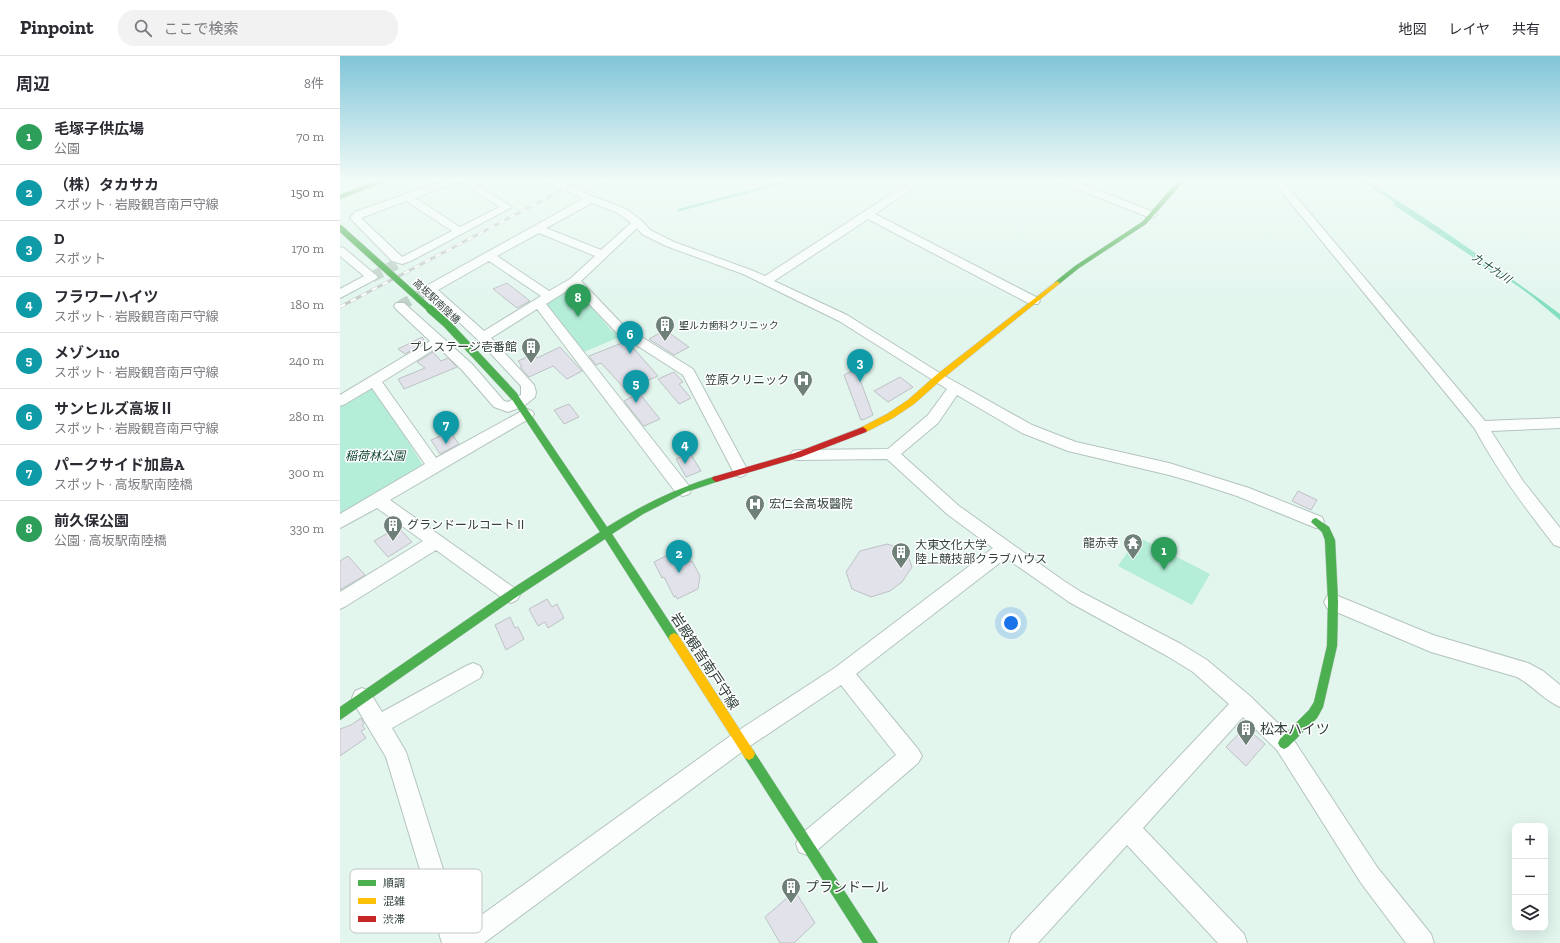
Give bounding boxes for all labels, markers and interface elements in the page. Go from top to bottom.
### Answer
search box [118,10,398,46]
text: Pinpoint [20,16,94,39]
icon: search [132,17,154,39]
text: ここで検索 [164,20,239,38]
text: 地図 [1398,21,1426,38]
text: レイヤ [1448,21,1490,38]
text: 共有 [1512,21,1540,38]
text: 周辺 [16,74,50,94]
text: 8件 [304,76,324,91]
text: 毛塚子供広場 [54,120,144,138]
text: 1 [26,129,32,144]
text: 70 m [296,129,324,144]
text: 公園 [54,141,80,156]
text: （株）タカサカ [54,176,159,194]
text: 2 [26,185,32,200]
text: 150 m [291,185,324,200]
text: スポット · 岩殿観音南戸守線 [54,197,219,212]
text: D [54,230,64,248]
text: 3 [26,241,32,256]
text: 170 m [291,241,324,256]
text: スポット [54,251,106,266]
water label: 九十九川 [1470,251,1514,287]
street label: 高坂駅南陸橋 [410,277,462,327]
pin: 8 [565,284,591,317]
text: フラワーハイツ [54,288,158,306]
text: 4 [25,297,33,312]
text: 180 m [290,297,324,312]
text: スポット · 岩殿観音南戸守線 [54,309,219,324]
building icon: 聖ルカ歯科クリニック [654,314,676,342]
place label: 聖ルカ歯科クリニック [679,320,779,332]
pin: 6 [617,321,643,354]
building icon: プレステージ壱番館 [520,336,542,364]
place label: プレステージ壱番館 [409,340,517,354]
text: メゾン110 [54,344,120,362]
pin: 3 [847,349,873,382]
text: 5 [26,353,32,368]
text: 240 m [289,353,324,368]
text: スポット · 岩殿観音南戸守線 [54,365,219,380]
hospital icon: 笠原クリニック [792,369,814,397]
pin: 5 [623,370,649,403]
place label: 笠原クリニック [705,373,789,387]
text: サンヒルズ高坂Ⅱ [54,400,174,418]
text: 6 [26,409,32,424]
text: 280 m [289,409,324,424]
pin: 7 [433,411,459,444]
text: スポット · 岩殿観音南戸守線 [54,421,219,436]
pin: 4 [672,431,698,464]
park label: 稲荷林公園 [345,449,407,463]
text: パークサイド加島A [54,456,184,474]
text: 7 [26,465,32,480]
text: 300 m [288,465,324,480]
text: スポット · 高坂駅南陸橋 [54,477,193,492]
hospital icon: 宏仁会高坂醫院 [744,493,766,521]
place label: 宏仁会高坂醫院 [769,497,853,511]
text: 前久保公園 [54,512,129,530]
building icon: グランドールコートⅡ [382,514,404,542]
place label: グランドールコートⅡ [407,518,527,532]
text: 8 [25,521,33,536]
text: 330 m [290,521,324,536]
temple icon: 龍赤寺 [1122,532,1144,560]
text: 公園 · 高坂駅南陸橋 [54,533,167,548]
place label: 龍赤寺 [1083,536,1119,550]
pin: 1 [1151,537,1177,570]
place label: 大東文化大学 陸上競技部クラブハウス [915,538,1047,566]
pin: 2 [666,540,692,573]
building icon: 大東文化大学 陸上競技部クラブハウス [890,541,912,569]
street label: 岩殿観音南戸守線 [667,610,742,713]
your location [1001,613,1021,633]
building icon: 松本ハイツ [1235,718,1257,746]
place label: 松本ハイツ [1260,721,1330,738]
map controls [1512,823,1548,931]
button: + [1512,823,1548,859]
button: − [1512,859,1548,895]
legend [350,869,482,933]
building icon: プランドール [780,876,802,904]
text: 順調 [383,877,405,890]
place label: プランドール [805,879,889,896]
text: 混雑 [383,895,405,908]
button: layers [1512,895,1548,931]
text: 渋滞 [383,913,405,926]

